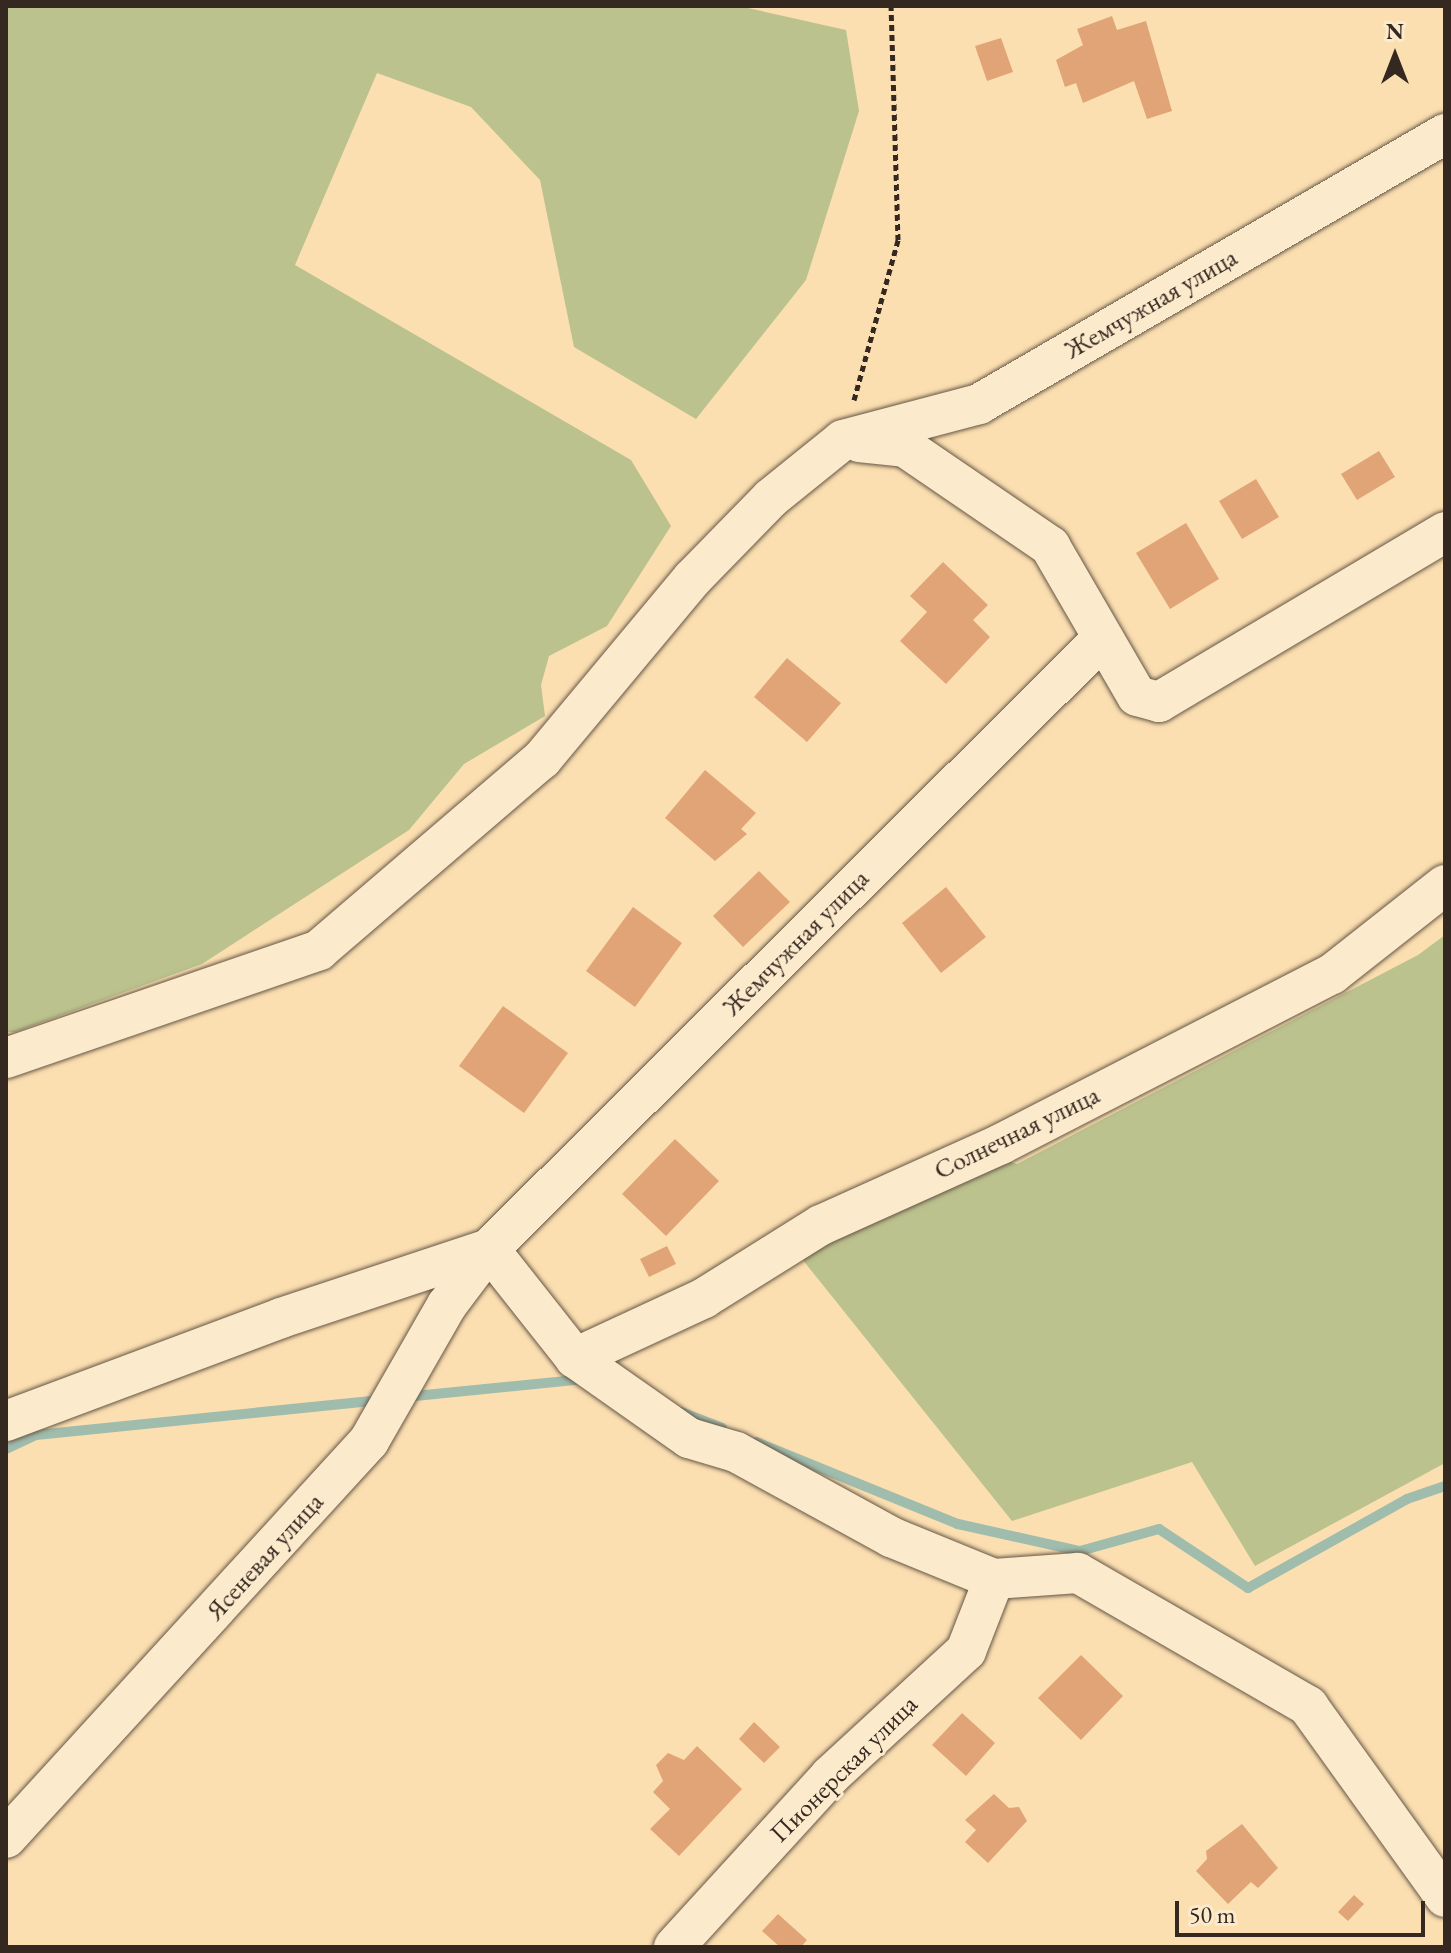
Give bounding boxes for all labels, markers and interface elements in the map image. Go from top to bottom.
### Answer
north arrow [1355,16,1435,96]
text: N [1386,17,1404,46]
street label: Жемчужная улица [1059,242,1243,366]
street label: Жемчужная улица [716,863,876,1023]
street label: Солнечная улица [929,1080,1105,1186]
street label: Ясеневая улица [200,1487,330,1627]
street label: Пионерская улица [764,1689,924,1849]
scale bar [1179,1885,1429,1935]
text: 50 m [1189,1899,1236,1930]

